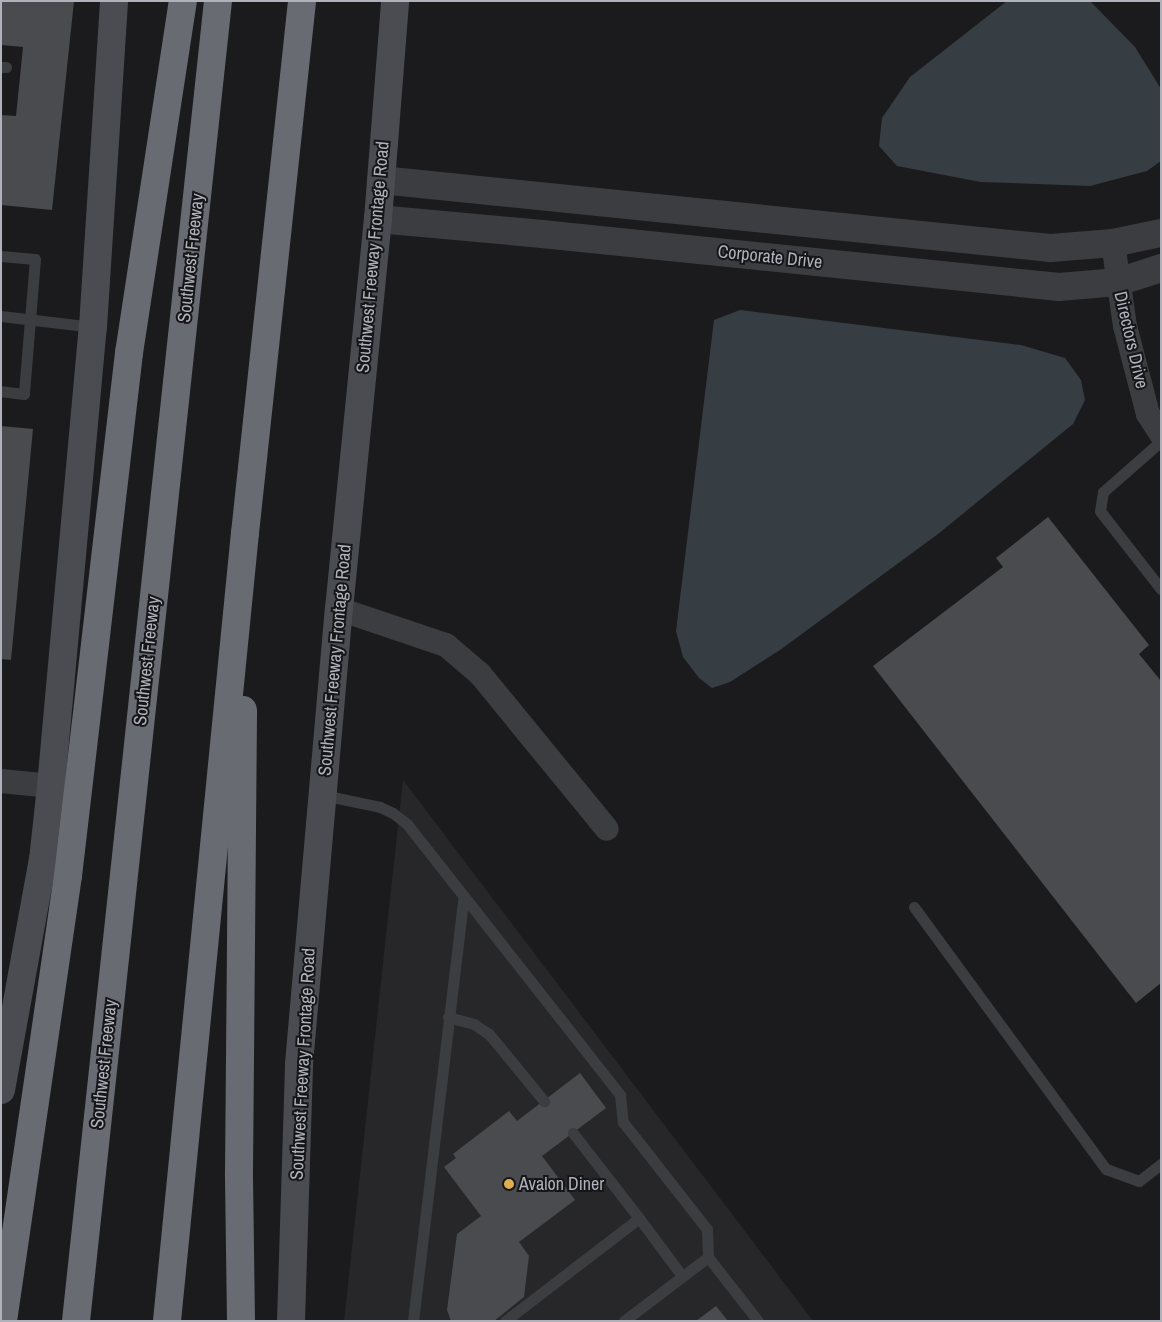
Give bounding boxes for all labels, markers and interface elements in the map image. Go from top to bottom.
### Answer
street label: Southwest Freeway Frontage Road [352,140,394,374]
street label: Southwest Freeway [173,192,209,324]
street label: Corporate Drive [717,241,823,273]
street label: Directors Drive [1109,289,1153,391]
street label: Southwest Freeway Frontage Road [314,543,356,777]
street label: Southwest Freeway [129,595,165,727]
street label: Southwest Freeway Frontage Road [286,948,320,1180]
street label: Southwest Freeway [86,998,122,1130]
place label: Avalon Diner [519,1173,604,1195]
marker: Avalon Diner [503,1178,515,1190]

